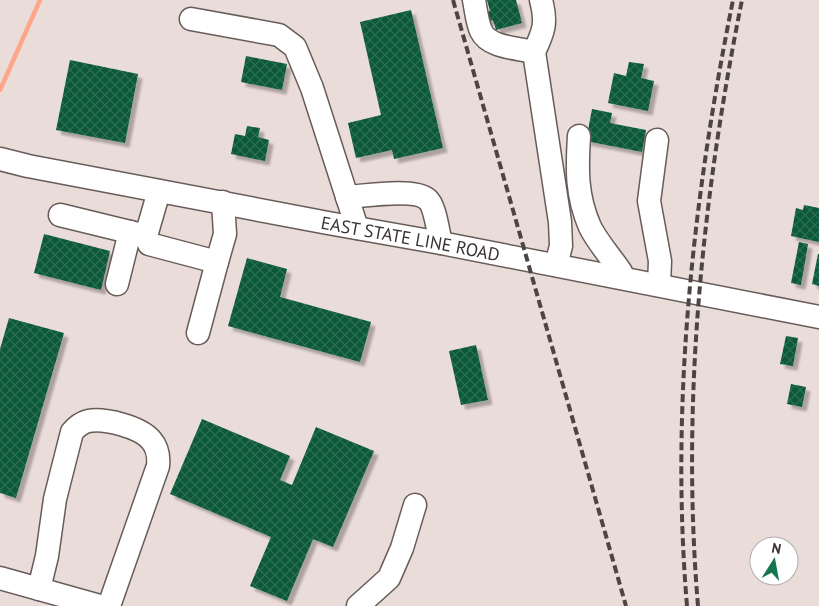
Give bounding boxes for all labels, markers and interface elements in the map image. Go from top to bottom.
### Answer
street label: EAST STATE LINE ROAD [319,210,502,266]
north arrow [749,536,799,586]
text: N [770,539,783,558]

